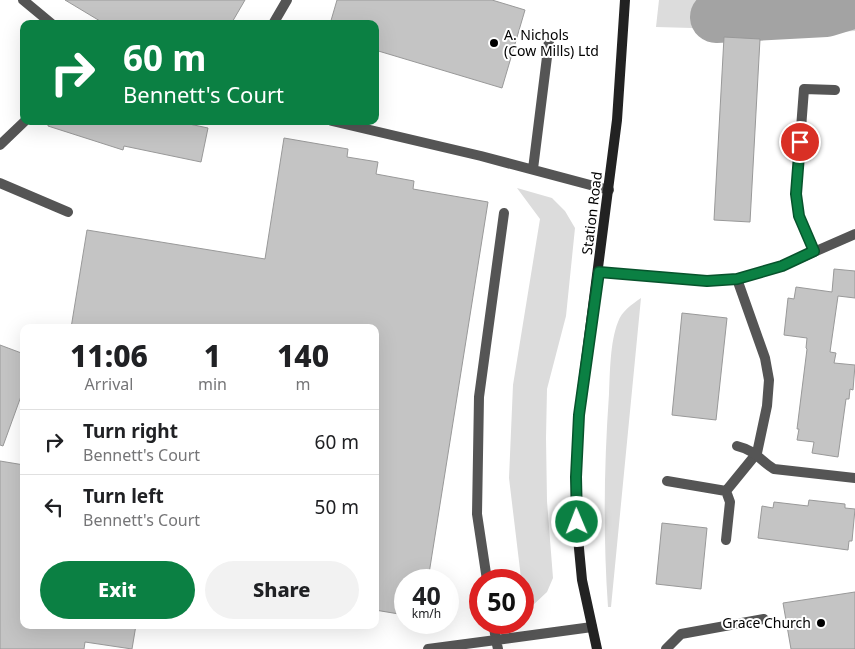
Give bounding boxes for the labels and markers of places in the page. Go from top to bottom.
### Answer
place label: A. Nichols (Cow Mills) Ltd [504,25,599,60]
marker: A. Nichols (Cow Mills) Ltd [488,37,500,49]
pin [779,121,821,163]
place label: Grace Church [722,613,811,632]
marker: Grace Church [815,617,827,629]

